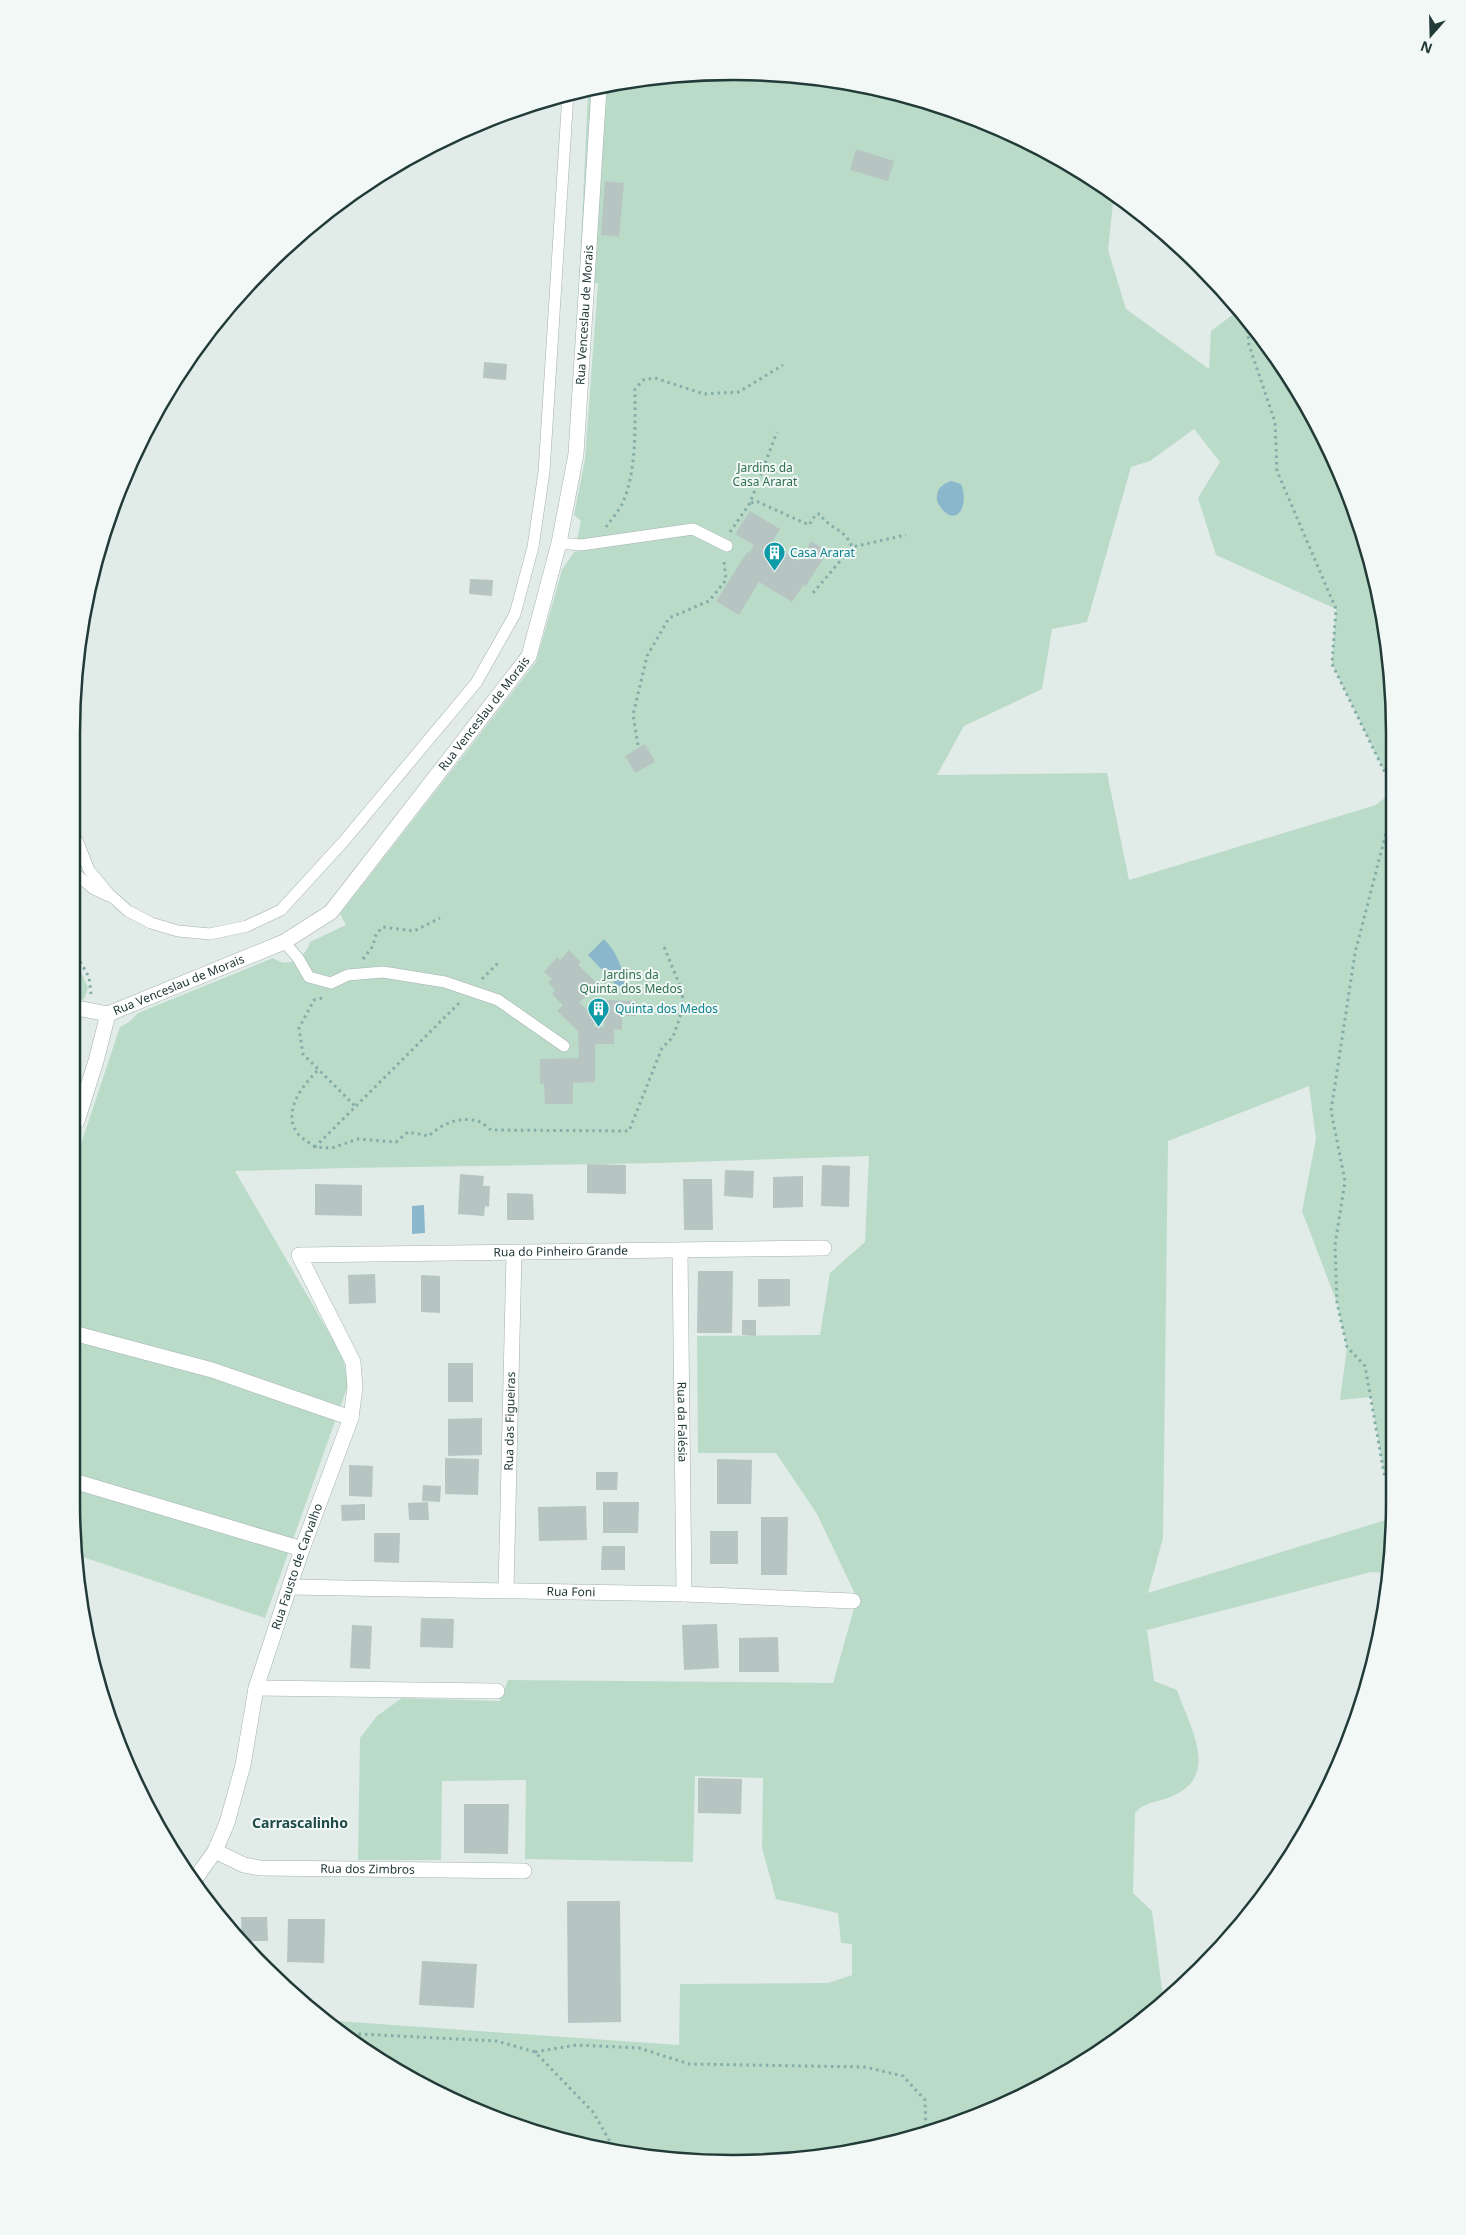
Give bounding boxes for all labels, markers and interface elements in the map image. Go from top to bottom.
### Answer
north arrow [1406,10,1456,60]
text: N [1418,37,1435,59]
street label: Rua Venceslau de Morais [571,244,597,385]
park label: Jardins da Casa Ararat [733,459,798,490]
building icon: Casa Ararat [762,541,786,572]
place label: Casa Ararat [790,544,855,561]
street label: Rua Venceslau de Morais [434,653,534,774]
street label: Rua Venceslau de Morais [110,950,247,1019]
park label: Jardins da Quinta dos Medos [579,966,683,997]
building icon: Quinta dos Medos [587,997,611,1028]
place label: Quinta dos Medos [615,1000,718,1017]
street label: Rua do Pinheiro Grande [493,1242,628,1260]
street label: Rua das Figueiras [500,1371,519,1471]
street label: Rua da Falésia [674,1382,691,1462]
street label: Rua Fausto de Carvalho [267,1501,326,1632]
street label: Rua Foni [546,1583,596,1600]
district label: Carrascalinho [252,1813,348,1832]
street label: Rua dos Zimbros [320,1860,415,1878]

